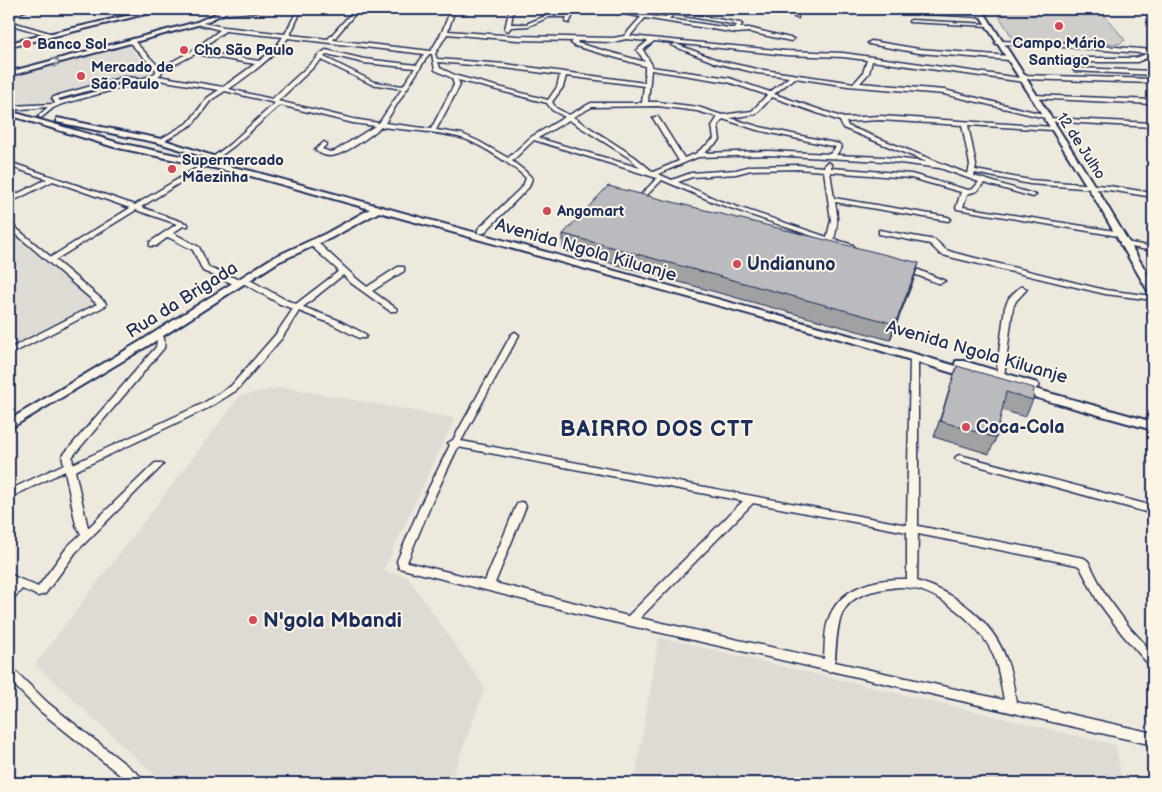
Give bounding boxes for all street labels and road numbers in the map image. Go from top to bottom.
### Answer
street label: 12 de Julho [1052,109,1110,183]
street label: Avenida Ngola Kiluanje [493,214,679,286]
street label: Rua da Brigada [122,257,242,343]
street label: Avenida Ngola Kiluanje [884,316,1070,388]

